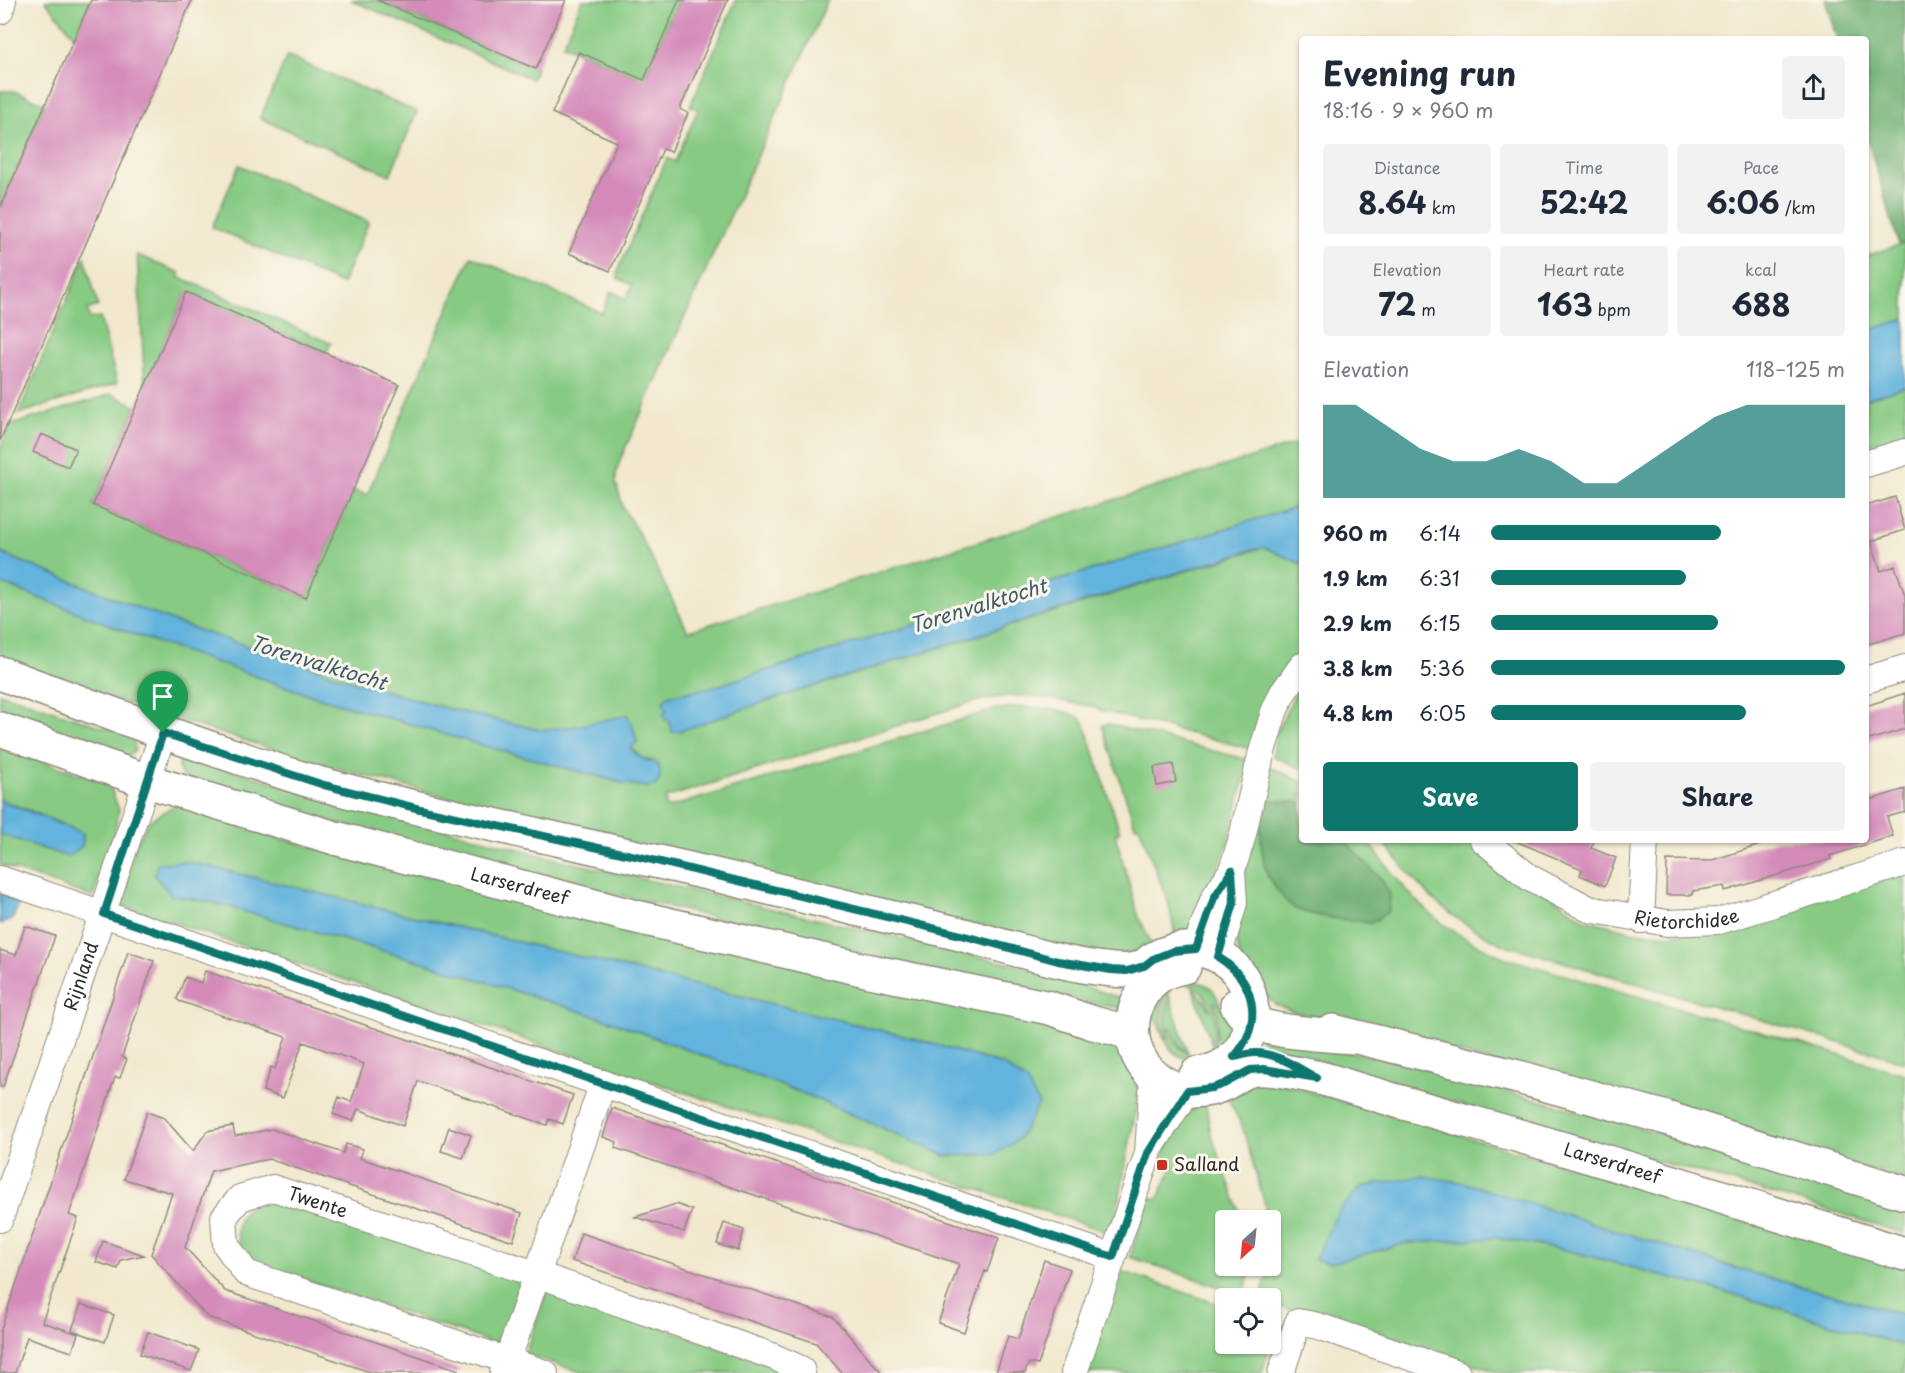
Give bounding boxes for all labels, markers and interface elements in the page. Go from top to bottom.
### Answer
text: Evening run [1323,47,1516,97]
button: share [1782,56,1845,119]
text: 18:16 · 9 × 960 m [1323,95,1494,125]
text: Distance [1373,155,1441,179]
text: Time [1565,155,1603,179]
text: Pace [1743,155,1779,179]
text: 8.64 [1358,179,1427,224]
text: 52:42 [1540,179,1628,224]
text: 6:06 [1706,179,1780,224]
text: km [1427,195,1456,219]
text: /km [1780,195,1816,219]
text: Elevation [1372,257,1442,281]
text: Heart rate [1544,257,1624,281]
text: kcal [1745,257,1777,281]
text: 72 [1378,281,1416,326]
text: 163 [1537,281,1593,326]
text: 688 [1732,281,1790,326]
text: m [1416,297,1436,321]
text: bpm [1593,297,1631,321]
text: Elevation [1323,354,1409,384]
text: 118–125 m [1746,354,1845,384]
text: 960 m [1323,518,1388,548]
text: 6:14 [1419,518,1461,548]
text: 1.9 km [1323,563,1388,593]
text: 6:31 [1419,563,1460,593]
water label: Torenvalktocht [905,569,1052,640]
text: 2.9 km [1323,608,1392,638]
text: 6:15 [1419,608,1461,638]
water label: Torenvalktocht [246,627,393,698]
text: 3.8 km [1323,653,1393,683]
text: 5:36 [1419,653,1465,683]
pin [137,671,188,733]
icon: arrive [146,680,179,713]
text: 4.8 km [1323,698,1393,728]
text: 6:05 [1419,698,1466,728]
button: Save [1323,762,1578,831]
button: Share [1590,762,1845,831]
street label: Larserdreef [468,859,573,911]
street label: Rietorchidee [1632,901,1742,935]
street label: Rijnland [56,938,104,1014]
street label: Larserdreef [1561,1135,1666,1190]
place label: Salland [1174,1150,1239,1177]
marker: Salland [1155,1158,1169,1172]
street label: Twente [285,1179,351,1224]
north arrow [1215,1210,1281,1276]
map controls [1215,1210,1281,1354]
button: locate [1215,1288,1281,1354]

